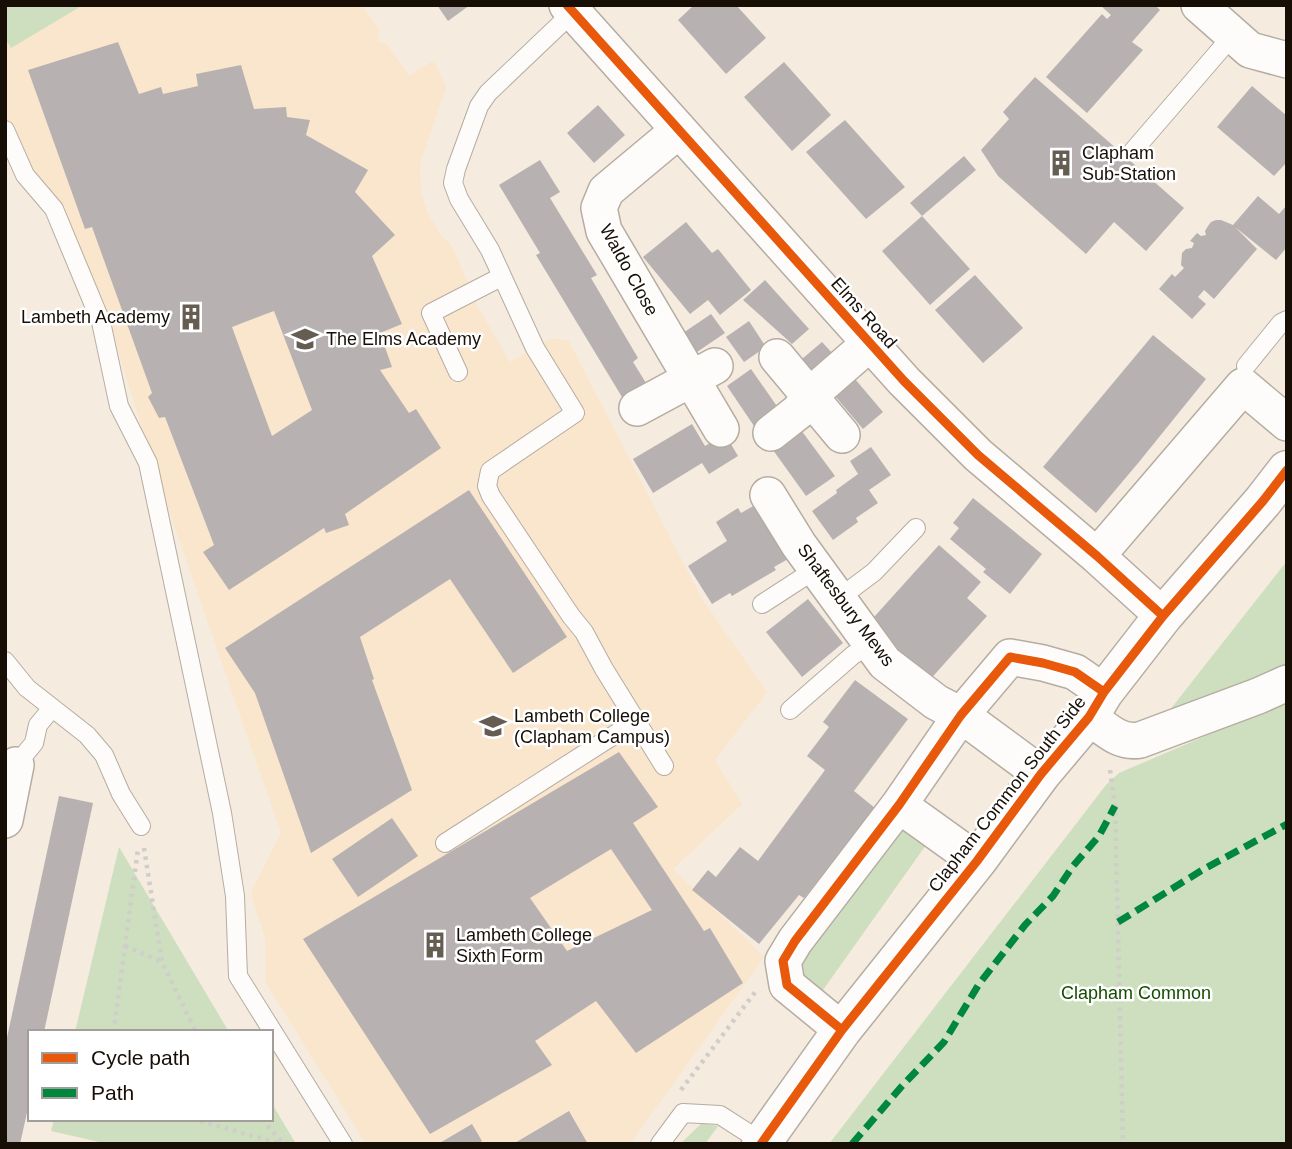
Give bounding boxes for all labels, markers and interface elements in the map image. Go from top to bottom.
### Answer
place label: Clapham Sub-Station [1082,143,1176,184]
building icon: Clapham Sub-Station [1046,148,1076,178]
street label: Waldo Close [596,221,662,319]
street label: Elms Road [827,274,901,352]
building icon: Lambeth Academy [176,302,206,332]
place label: Lambeth Academy [21,307,170,327]
school or university icon: The Elms Academy [290,324,320,354]
place label: The Elms Academy [326,329,481,349]
street label: Shaftesbury Mews [793,540,899,670]
street label: Clapham Common South Side [924,692,1090,896]
place label: Lambeth College (Clapham Campus) [514,706,670,747]
school or university icon: Lambeth College (Clapham Campus) [478,711,508,741]
place label: Lambeth College Sixth Form [456,925,592,966]
building icon: Lambeth College Sixth Form [420,930,450,960]
park label: Clapham Common [1061,983,1211,1003]
legend [28,1030,273,1121]
text: Cycle path [91,1046,190,1069]
text: Path [91,1081,134,1104]

